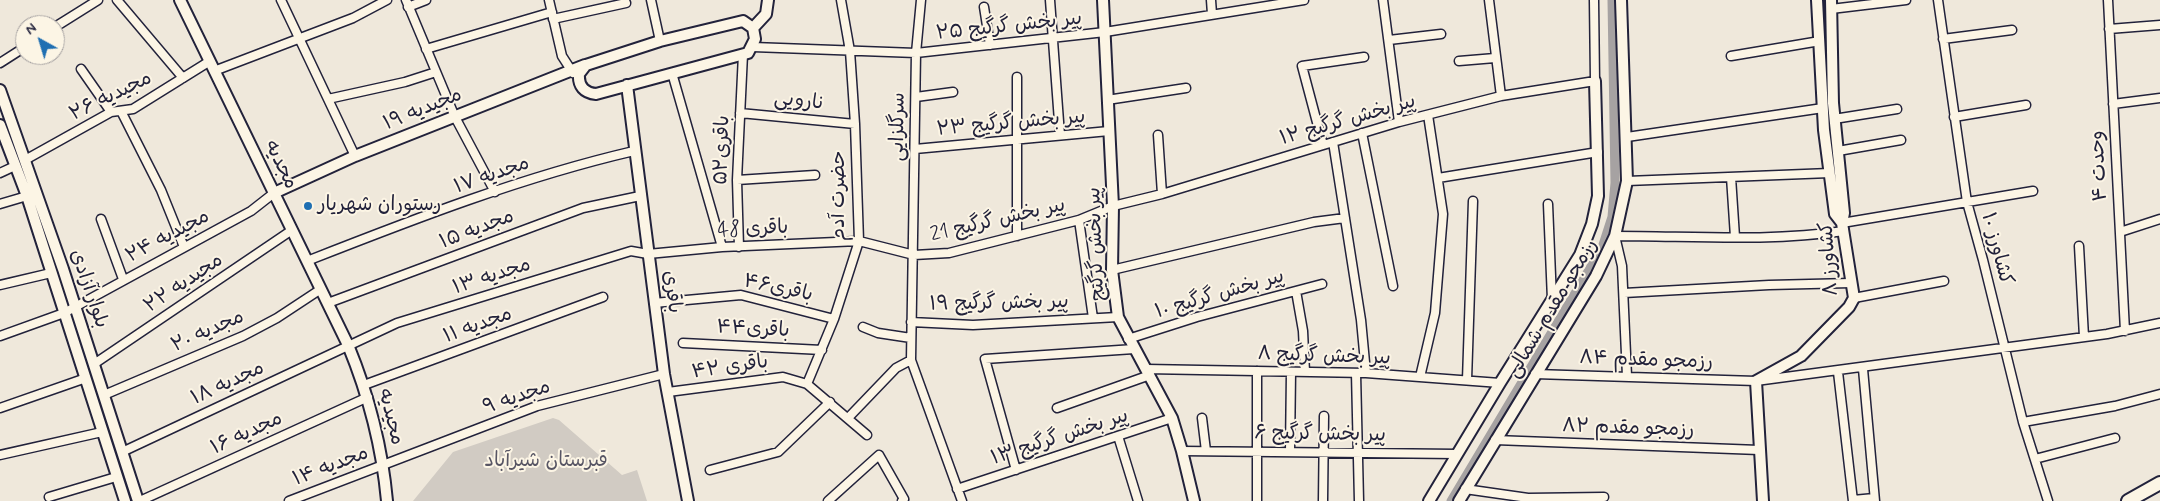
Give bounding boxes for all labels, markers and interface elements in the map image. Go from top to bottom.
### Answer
street label: پیر بخش گرگیج ۲۵ [935,7,1083,47]
north arrow [15,15,65,65]
text: N [22,19,40,39]
street label: مجیدیه ۲۶ [66,67,156,127]
street label: مجیدیه ۱۹ [380,83,466,137]
street label: نارویی [773,87,825,117]
street label: پیر بخش گرگیج ۱۲ [1277,90,1419,152]
street label: سرگلزایی [886,92,912,162]
street label: پیر بخش گرگیج ۲۳ [936,106,1086,142]
street label: باقری۵۲ [710,115,736,185]
street label: وحدت ۴ [2086,130,2114,202]
street label: مجدیه [258,137,302,193]
street label: حضرت آدم [828,151,852,241]
street label: مجدیه ۱۷ [451,152,533,200]
street label: پیر بخش گرگیج [1083,187,1111,301]
place label: رستوران شهریار [318,194,441,218]
street label: پیر بخش گرگیج 21 [928,194,1068,248]
marker: رستوران شهریار [302,200,314,212]
street label: مجیدیه ۲۴ [122,205,214,269]
street label: مجدیه ۱۵ [436,205,518,255]
street label: کشاورز ۱۰ [1975,210,2017,288]
street label: باقری 48 [717,216,789,244]
street label: کشاورز ۸ [1815,221,1845,297]
street label: رزمجو مقدم شمالی [1502,235,1604,383]
street label: بلوار آزادی [63,247,113,331]
street label: مجیدیه ۲۲ [140,249,228,319]
street label: مجدیه ۱۳ [450,253,534,301]
street label: پیر بخش گرگیج ۱۰ [1153,265,1287,325]
street label: باقری [656,269,686,315]
street label: باقری۴۶ [741,270,815,308]
street label: پیر بخش گرگیج ۱۹ [929,291,1069,317]
street label: مجدیه ۱۱ [440,303,516,349]
street label: مجدیه ۲۰ [168,305,248,359]
street label: باقری۴۴ [716,316,790,344]
street label: پیر بخش گرگیج ۸ [1257,343,1391,371]
street label: رزمجو مقدم ۸۴ [1579,347,1713,375]
street label: باقری ۴۲ [690,351,770,385]
street label: مجدیه ۱۸ [188,357,268,411]
street label: مجدیه ۹ [480,375,554,421]
street label: مجیدیه [371,386,409,448]
street label: پیر بخش گرگیج ۱۳ [988,404,1132,472]
street label: مجدیه ۱۶ [207,407,287,461]
street label: رزمجو مقدم ۸۲ [1561,415,1695,443]
street label: پیر بخش گرگیج ۶ [1254,422,1386,448]
street label: مجدیه ۱۴ [290,442,372,492]
park label: قبرستان شیرآباد [484,450,608,474]

